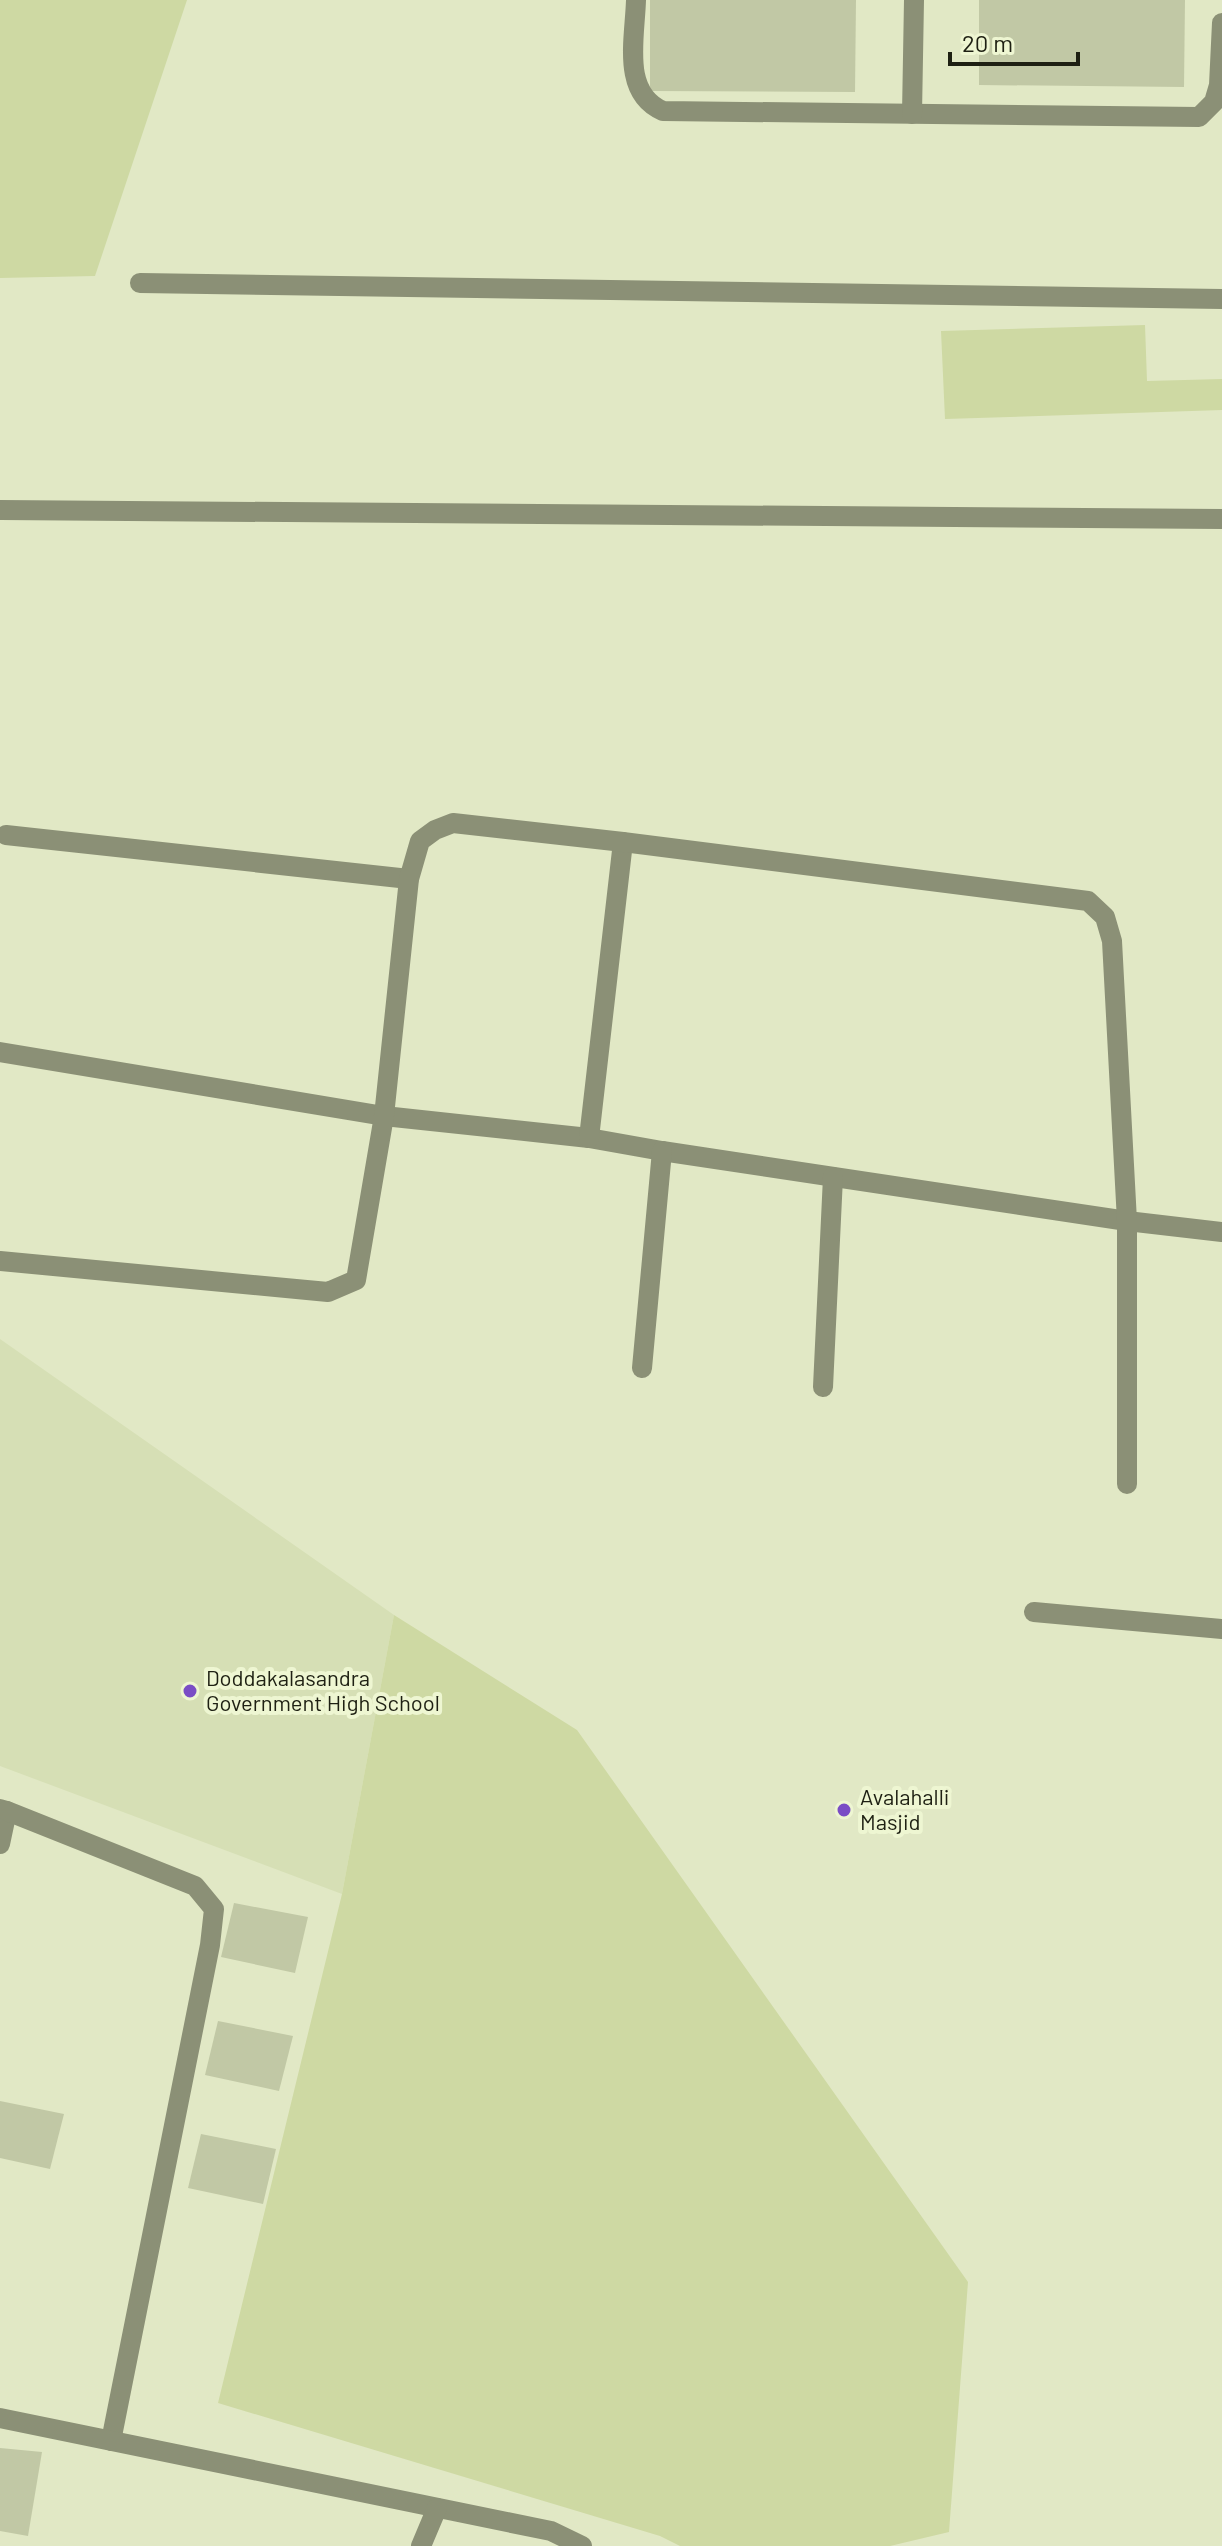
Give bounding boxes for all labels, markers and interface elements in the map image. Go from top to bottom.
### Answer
scale bar [950,16,1078,66]
text: 20 m [962,28,1013,57]
place label: Doddakalasandra Government High School [206,1664,440,1715]
marker: Doddakalasandra Government High School [181,1682,199,1700]
place label: Avalahalli Masjid [860,1783,949,1834]
marker: Avalahalli Masjid [835,1801,853,1819]

